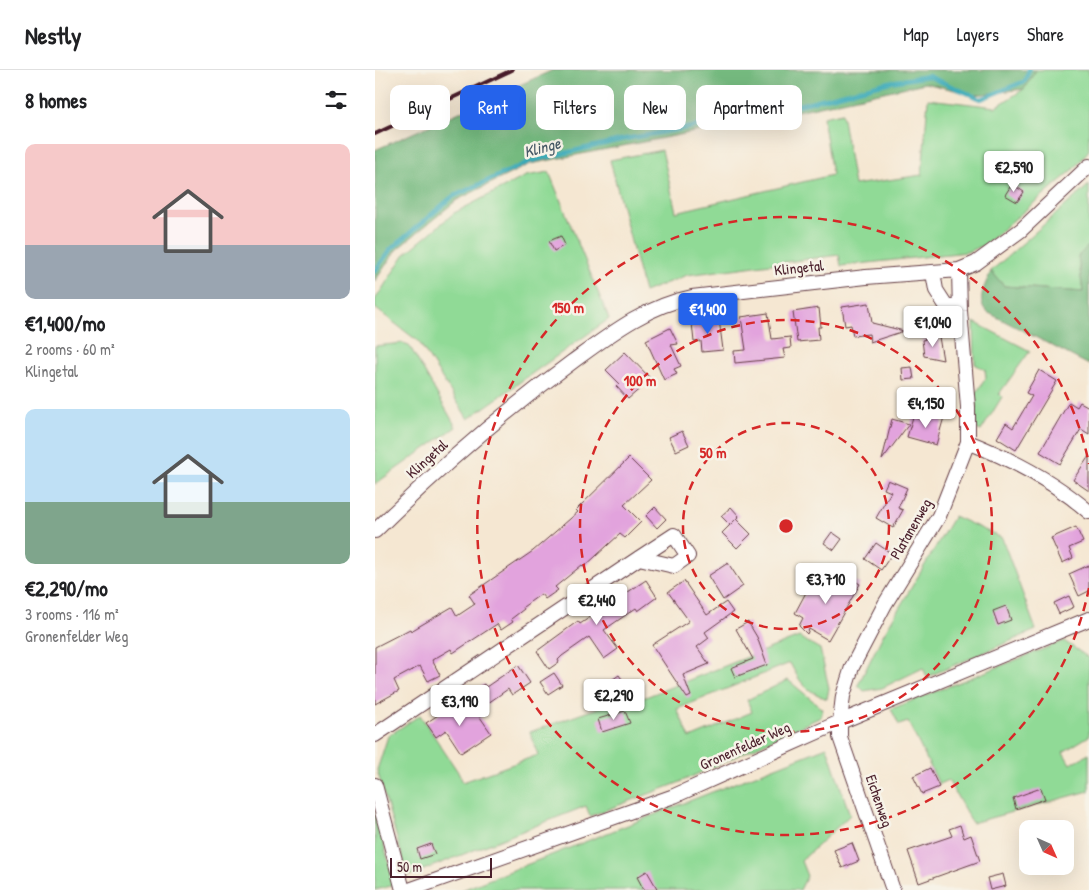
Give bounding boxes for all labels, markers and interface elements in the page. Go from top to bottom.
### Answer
text: Nestly [25,19,81,51]
text: Map [903,22,929,47]
text: Layers [957,22,999,47]
text: Share [1027,22,1064,47]
chip: Buy [390,85,450,130]
chip: Rent [460,85,526,130]
chip: Filters [536,85,614,130]
chip: New [624,85,686,130]
chip: Apartment [696,85,802,130]
text: 8 homes [25,86,87,115]
icon: filters [322,86,350,114]
water label: Klinge [521,131,563,162]
pin: €2,590 [973,150,1055,193]
text: €2,590 [995,156,1033,178]
icon: home [143,176,233,266]
street label: Klingetal [773,254,825,281]
pin: €1,400 [667,292,749,335]
text: 150 m [552,297,584,318]
text: €1,400 [689,298,727,320]
pin: €1,040 [892,306,974,348]
text: €1,400/mo [25,309,105,338]
text: €1,040 [914,311,952,333]
text: 2 rooms · 60 m² [25,338,115,360]
text: Klingetal [25,360,78,382]
text: 100 m [624,370,656,391]
pin: €4,150 [885,386,967,429]
text: €4,150 [908,392,944,414]
street label: Klingetal [401,434,452,483]
icon: home [143,441,233,531]
text: 50 m [700,442,726,463]
street label: Platanenweg [885,494,937,563]
centre of rings [777,517,795,535]
pin: €3,710 [785,562,867,605]
text: €3,710 [807,568,846,590]
text: €2,290/mo [25,574,108,603]
pin: €2,440 [556,584,638,626]
text: €2,440 [578,589,616,611]
text: 3 rooms · 116 m² [25,603,119,625]
text: Gronenfelder Weg [25,625,128,647]
pin: €2,290 [573,678,655,721]
pin: €3,190 [419,684,501,727]
text: €2,290 [595,684,633,706]
text: €3,190 [442,690,478,712]
street label: Gronenfelder Weg [696,716,794,775]
street label: Eichenweg [861,772,898,830]
north arrow [1019,820,1074,875]
map controls [1019,820,1074,875]
scale bar [390,855,493,878]
text: 50 m [397,857,422,876]

